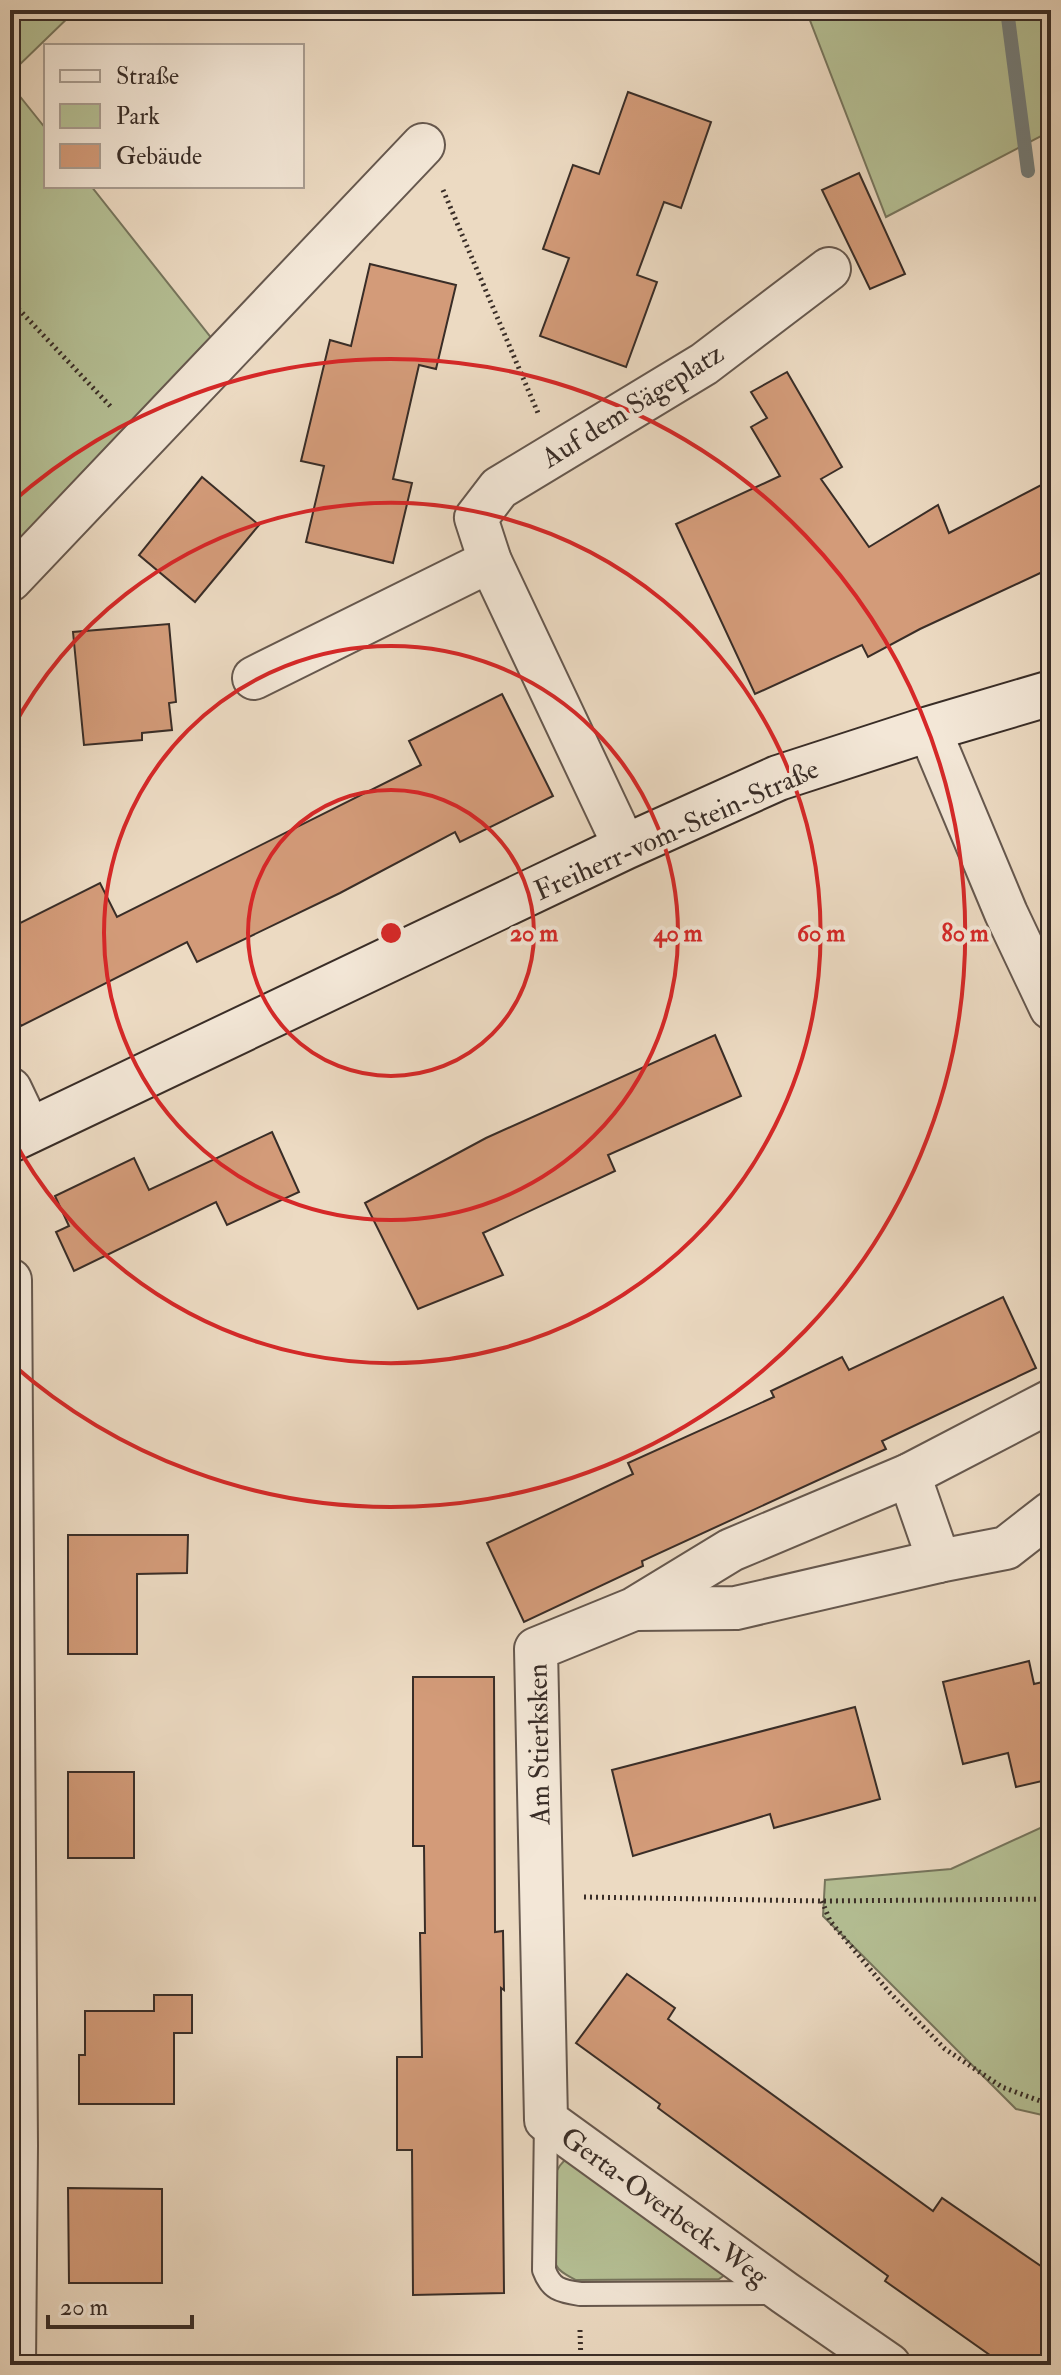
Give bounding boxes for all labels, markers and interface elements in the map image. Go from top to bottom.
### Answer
legend [44,44,304,188]
text: Straße [116,61,179,92]
text: Park [116,101,160,132]
text: Gebäude [116,141,202,172]
street label: Auf dem Sägeplatz [534,336,731,477]
street label: Freiherr-vom-Stein-Straße [529,752,825,909]
text: 20 m [510,918,558,949]
text: 40 m [653,918,703,949]
text: 60 m [797,918,845,949]
text: 80 m [941,918,989,949]
centre of rings [377,919,405,947]
street label: Am Stierksken [521,1663,558,1826]
street label: Gerta-Overbeck-Weg [553,2120,776,2295]
scale bar [48,2279,192,2329]
text: 20 m [60,2292,109,2323]

